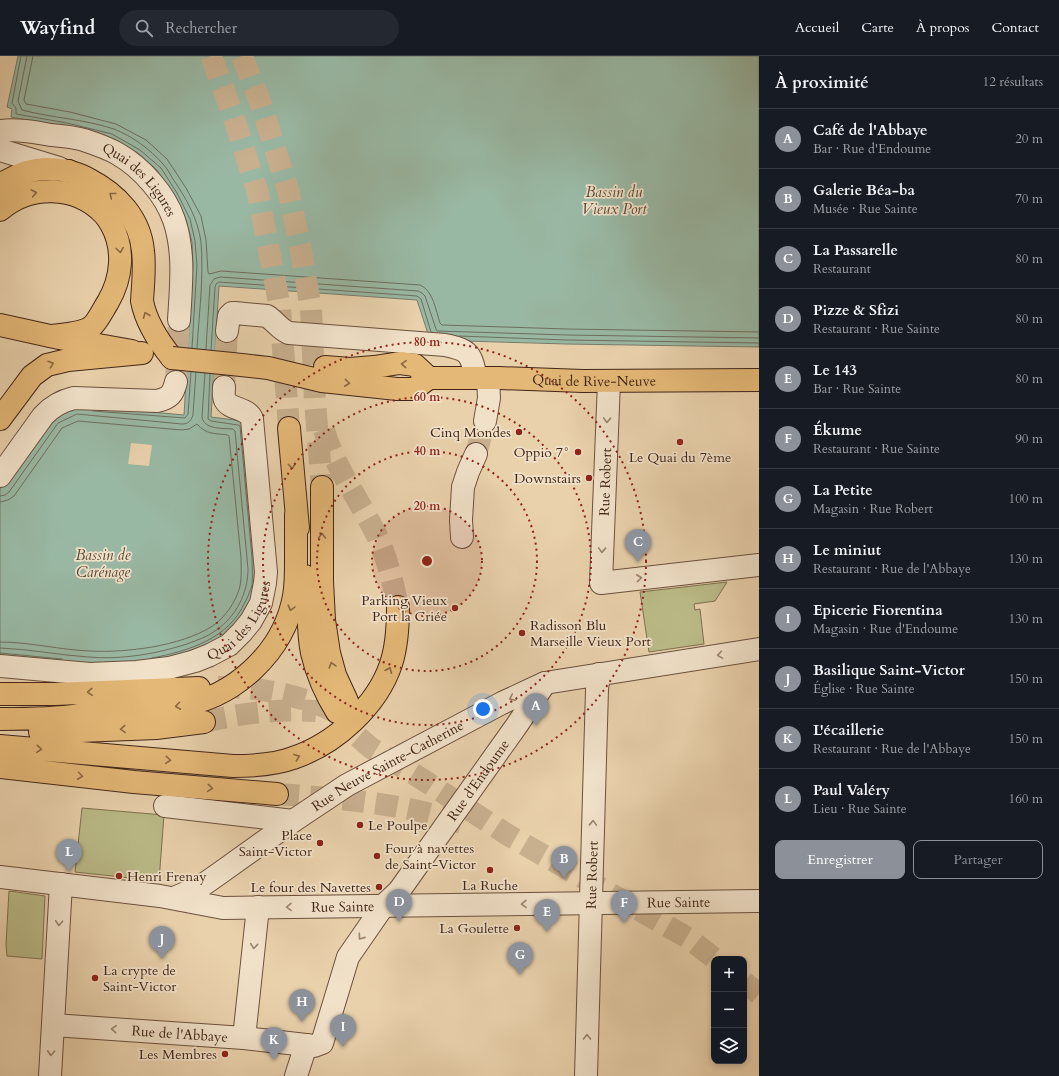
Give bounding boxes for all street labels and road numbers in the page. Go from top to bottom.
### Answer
street label: Quai des Ligures [99,139,181,220]
street label: Quai de Rive-Neuve [532,370,656,391]
street label: Rue Robert [595,447,616,516]
street label: Quai des Ligures [203,579,275,665]
street label: Rue Neuve Sainte-Catherine [308,716,467,816]
street label: Rue d'Endoume [443,736,514,825]
street label: Rue Robert [582,840,603,909]
street label: Rue Sainte [647,893,710,912]
street label: Rue Sainte [311,897,375,917]
street label: Rue de l'Abbaye [131,1021,229,1047]

